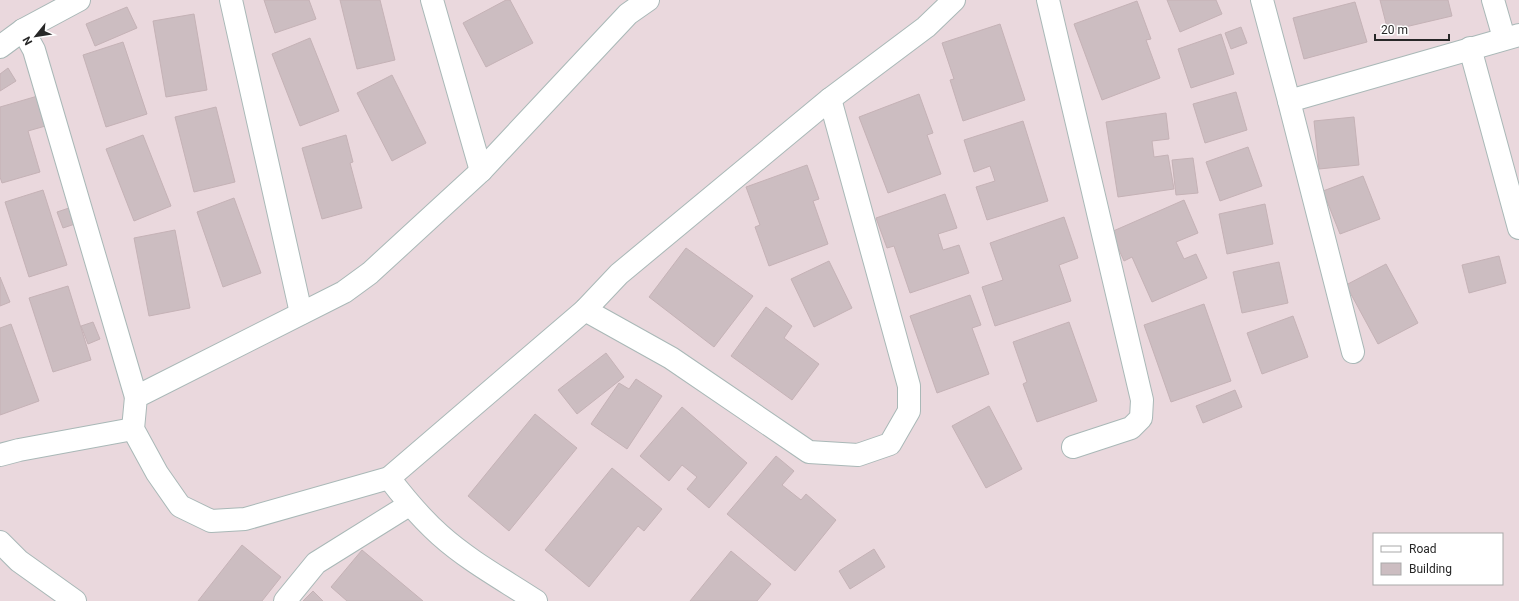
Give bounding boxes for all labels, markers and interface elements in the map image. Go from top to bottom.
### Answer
north arrow [16,16,56,56]
scale bar [1375,16,1449,42]
text: 20 m [1381,23,1408,37]
text: N [20,34,35,47]
legend [1373,533,1503,585]
text: Road [1409,542,1437,556]
text: Building [1409,562,1452,576]

